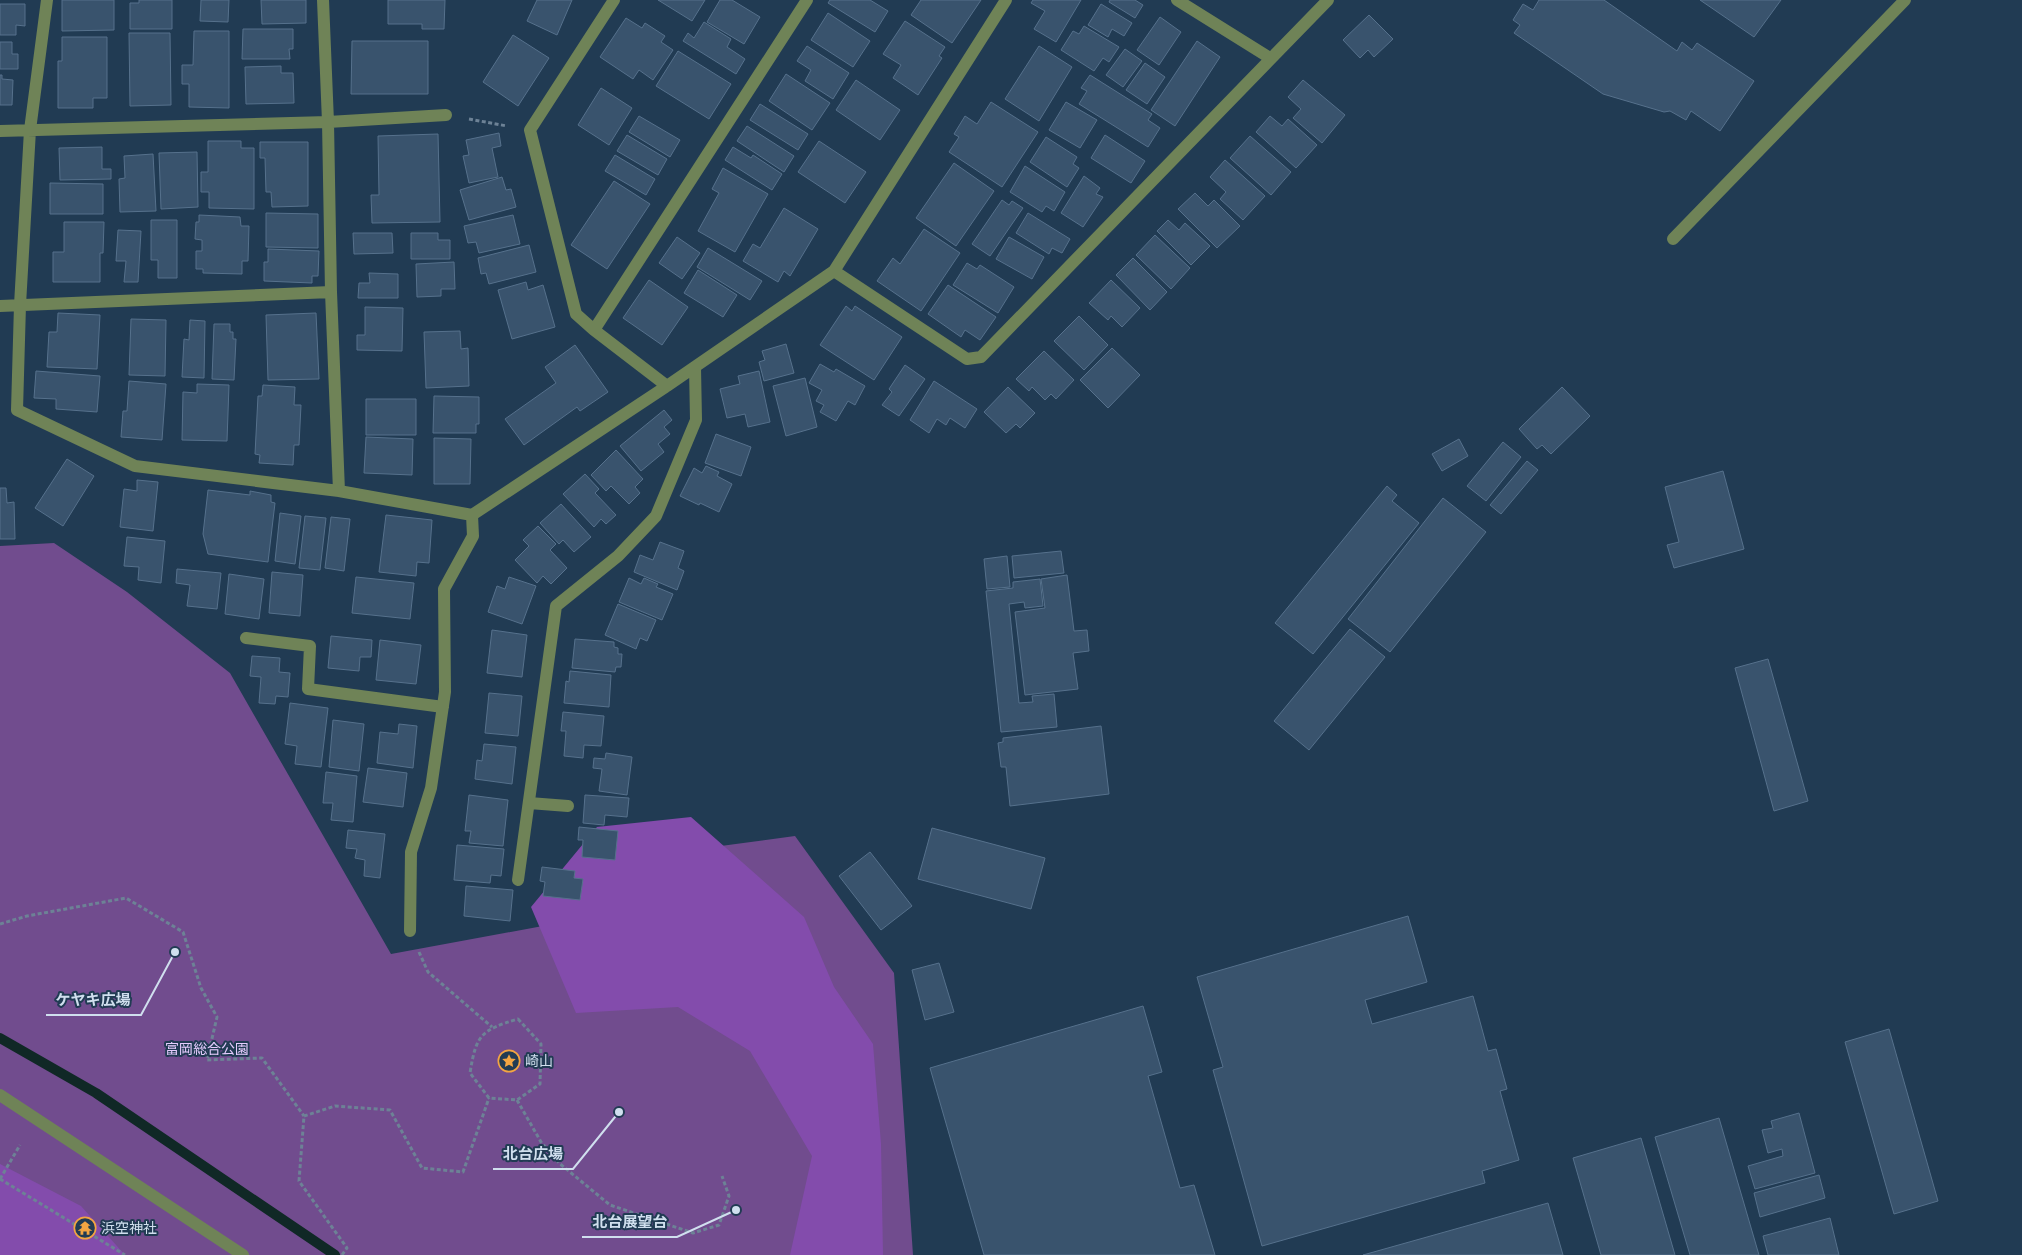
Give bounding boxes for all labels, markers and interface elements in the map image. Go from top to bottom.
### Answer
callout: ケヤキ広場 [46,985,141,1015]
text: ケヤキ広場 [55,990,131,1010]
park label: 富岡総合公園 [165,1040,249,1059]
place icon: 崎山 [497,1049,521,1073]
place label: 崎山 [525,1052,553,1071]
callout: 北台広場 [493,1139,573,1169]
text: 北台広場 [503,1144,563,1164]
callout: 北台展望台 [582,1207,677,1237]
text: 北台展望台 [592,1212,668,1232]
temple icon: 浜空神社 [73,1216,97,1240]
place label: 浜空神社 [101,1219,157,1238]

